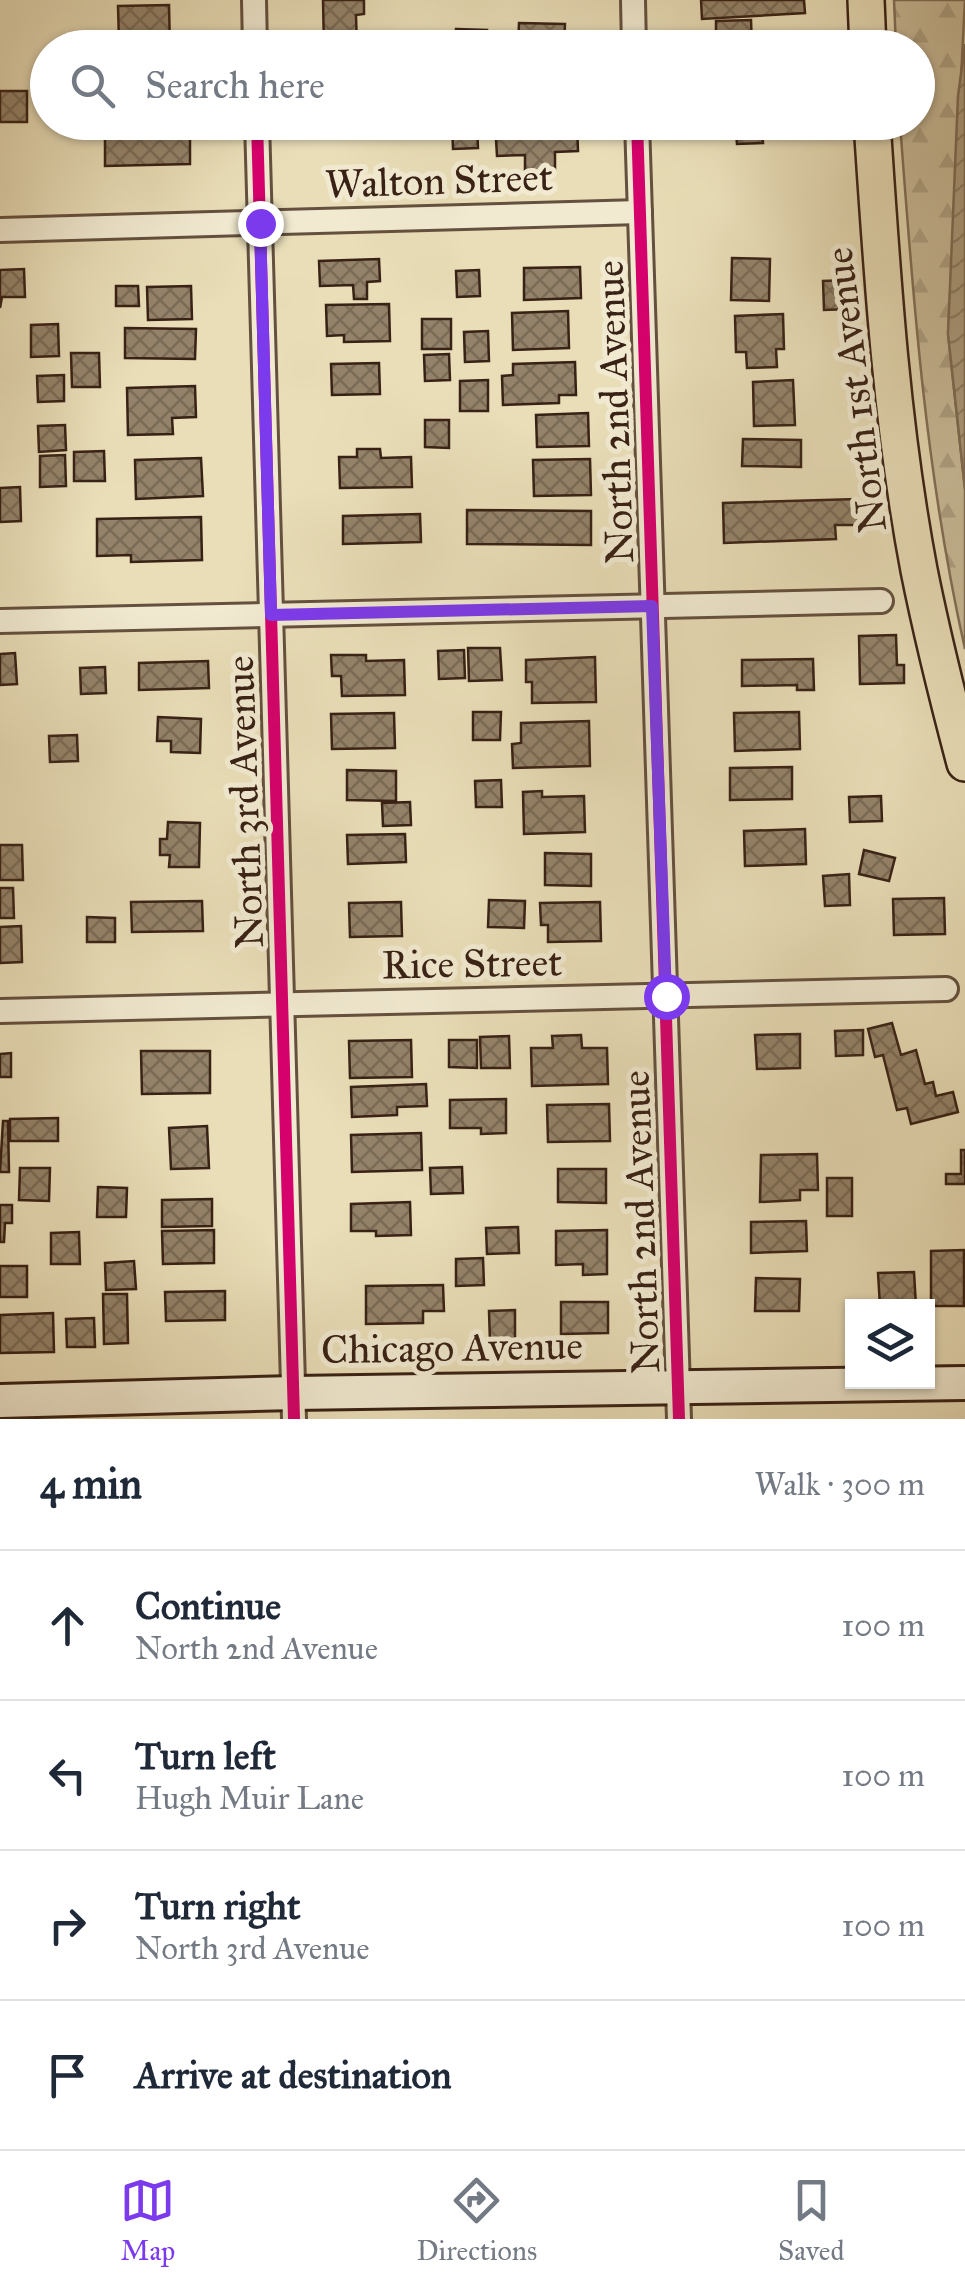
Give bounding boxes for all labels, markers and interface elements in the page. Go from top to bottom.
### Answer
search box [30,30,935,140]
icon: search [65,58,120,113]
text: Search here [145,62,325,108]
street label: Walton Street [324,152,554,209]
route end [238,201,284,247]
street label: North 1st Avenue [814,245,897,535]
street label: North 2nd Avenue [585,259,644,565]
street label: North 3rd Avenue [215,655,274,949]
street label: Rice Street [381,937,563,990]
route start [644,974,690,1020]
street label: North 2nd Avenue [611,1069,670,1375]
map controls [845,1299,935,1389]
button: layers [845,1299,935,1389]
street label: Chicago Avenue [321,1321,583,1374]
text: 4 min [40,1458,142,1510]
text: Walk · 300 m [755,1465,925,1504]
text: Continue [135,1583,281,1629]
icon: ahead [40,1598,95,1653]
text: 100 m [841,1606,925,1645]
text: North 2nd Avenue [135,1629,378,1668]
text: Turn left [135,1733,276,1779]
icon: left [40,1748,95,1803]
text: 100 m [841,1756,925,1795]
text: Hugh Muir Lane [135,1779,364,1818]
text: Turn right [135,1883,301,1929]
icon: right [40,1898,95,1953]
text: 100 m [841,1906,925,1945]
text: North 3rd Avenue [135,1929,370,1968]
icon: arrive [40,2048,95,2103]
text: Arrive at destination [135,2052,452,2098]
tab: Map [120,2173,175,2268]
tab: Directions [416,2173,537,2268]
tab: Saved [778,2173,845,2268]

